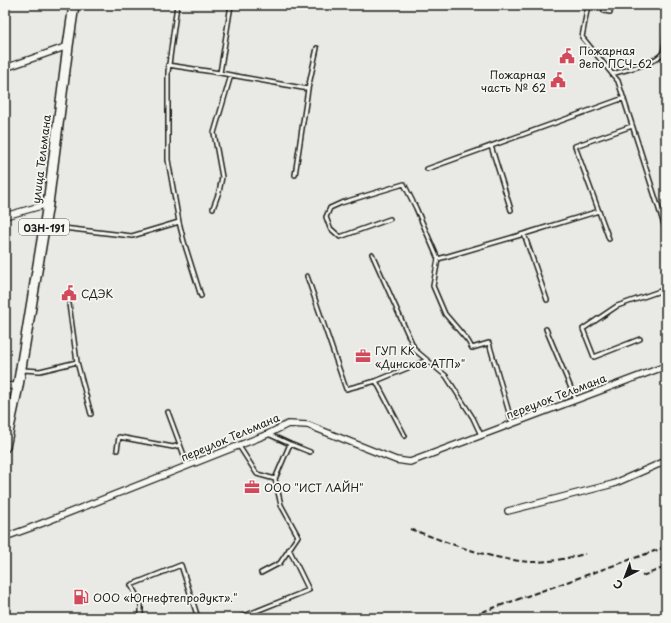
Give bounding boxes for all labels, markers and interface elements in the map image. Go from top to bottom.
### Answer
place label: Пожарная депо ПСЧ-62 [579,42,652,72]
public building icon: Пожарная депо ПСЧ-62 [558,47,576,65]
place label: Пожарная часть № 62 [481,66,546,96]
public building icon: Пожарная часть № 62 [549,71,567,89]
street label: улица Тельмана [27,113,55,204]
road number: 03Н-191 [19,219,69,235]
public building icon: СДЭК [60,284,78,302]
place label: СДЭК [81,285,114,302]
place label: ГУП КК «Динское АТП»" [375,342,465,372]
office icon: ГУП КК «Динское АТП»" [354,347,372,365]
street label: переулок Тельмана [503,369,609,423]
street label: переулок Тельмана [178,408,282,466]
office icon: ООО "ИСТ ЛАЙН" [243,478,261,496]
place label: ООО "ИСТ ЛАЙН" [264,479,364,496]
north arrow [605,557,645,597]
text: С [609,576,627,594]
fuel station icon: ООО «Югнефтепродукт»." [72,588,90,606]
place label: ООО «Югнефтепродукт»." [93,589,237,606]

